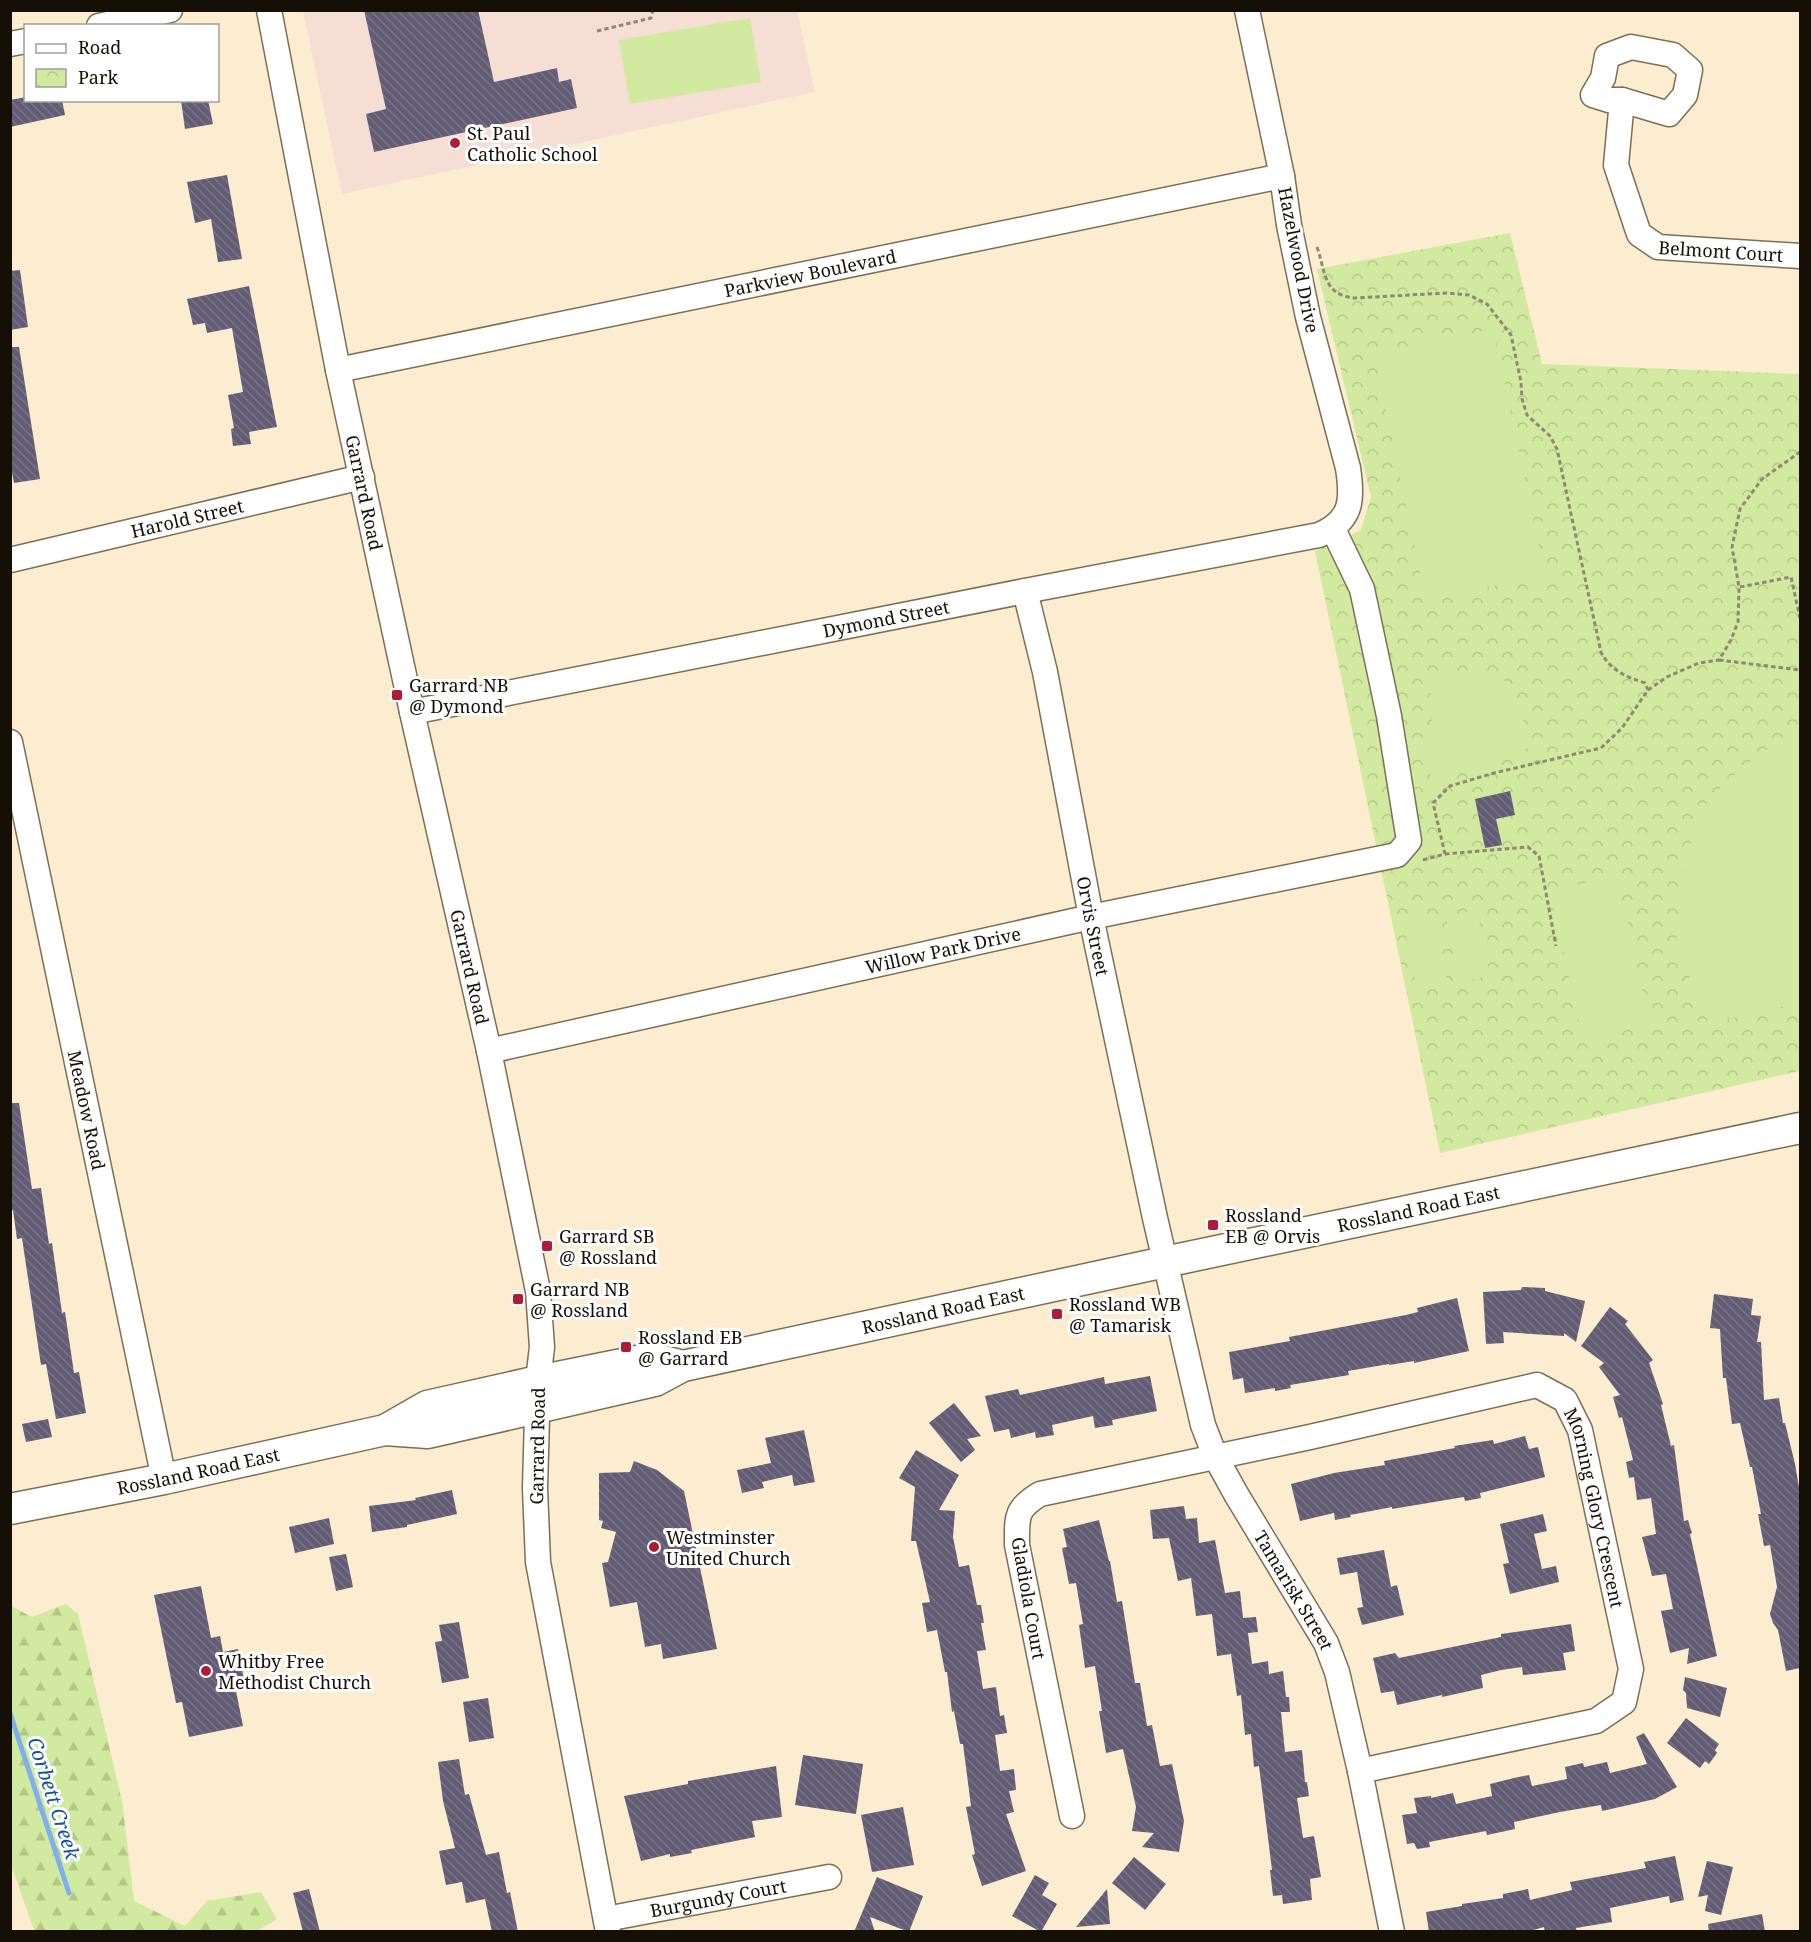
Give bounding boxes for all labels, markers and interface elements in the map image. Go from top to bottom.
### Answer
legend [24,24,219,102]
text: Road [78,35,121,59]
text: Park [78,65,118,89]
place label: St. Paul Catholic School [467,121,598,166]
marker: St. Paul Catholic School [448,136,462,150]
street label: Hazelwood Drive [1273,185,1325,335]
street label: Belmont Court [1658,235,1784,267]
street label: Parkview Boulevard [722,244,898,302]
street label: Garrard Road [340,433,389,553]
street label: Harold Street [128,493,246,543]
street label: Dymond Street [821,594,951,643]
place label: Garrard NB @ Dymond [409,673,508,718]
marker: Garrard NB @ Dymond [390,688,404,702]
street label: Orvis Street [1072,874,1115,978]
street label: Garrard Road [445,907,495,1027]
street label: Willow Park Drive [863,921,1023,979]
street label: Meadow Road [63,1048,111,1172]
street label: Rossland Road East [1335,1180,1502,1237]
place label: Rossland EB @ Orvis [1225,1203,1320,1248]
marker: Rossland EB @ Orvis [1206,1218,1220,1232]
place label: Garrard SB @ Rossland [559,1224,657,1269]
marker: Garrard SB @ Rossland [540,1239,554,1253]
place label: Garrard NB @ Rossland [530,1277,629,1322]
street label: Rossland Road East [860,1281,1026,1339]
marker: Garrard NB @ Rossland [511,1292,525,1306]
place label: Rossland WB @ Tamarisk [1069,1292,1181,1337]
marker: Rossland WB @ Tamarisk [1050,1307,1064,1321]
place label: Rossland EB @ Garrard [638,1325,742,1370]
marker: Rossland EB @ Garrard [619,1340,633,1354]
street label: Garrard Road [524,1387,550,1505]
street label: Morning Glory Crescent [1559,1403,1630,1610]
street label: Rossland Road East [115,1442,282,1500]
place label: Westminster United Church [666,1525,791,1570]
street label: Tamarisk Street [1249,1526,1339,1653]
street label: Gladiola Court [1006,1535,1052,1661]
marker: Westminster United Church [647,1540,661,1554]
place label: Whitby Free Methodist Church [218,1649,371,1694]
marker: Whitby Free Methodist Church [199,1664,213,1678]
water label: Corbett Creek [22,1733,87,1863]
street label: Burgundy Court [648,1873,788,1922]

